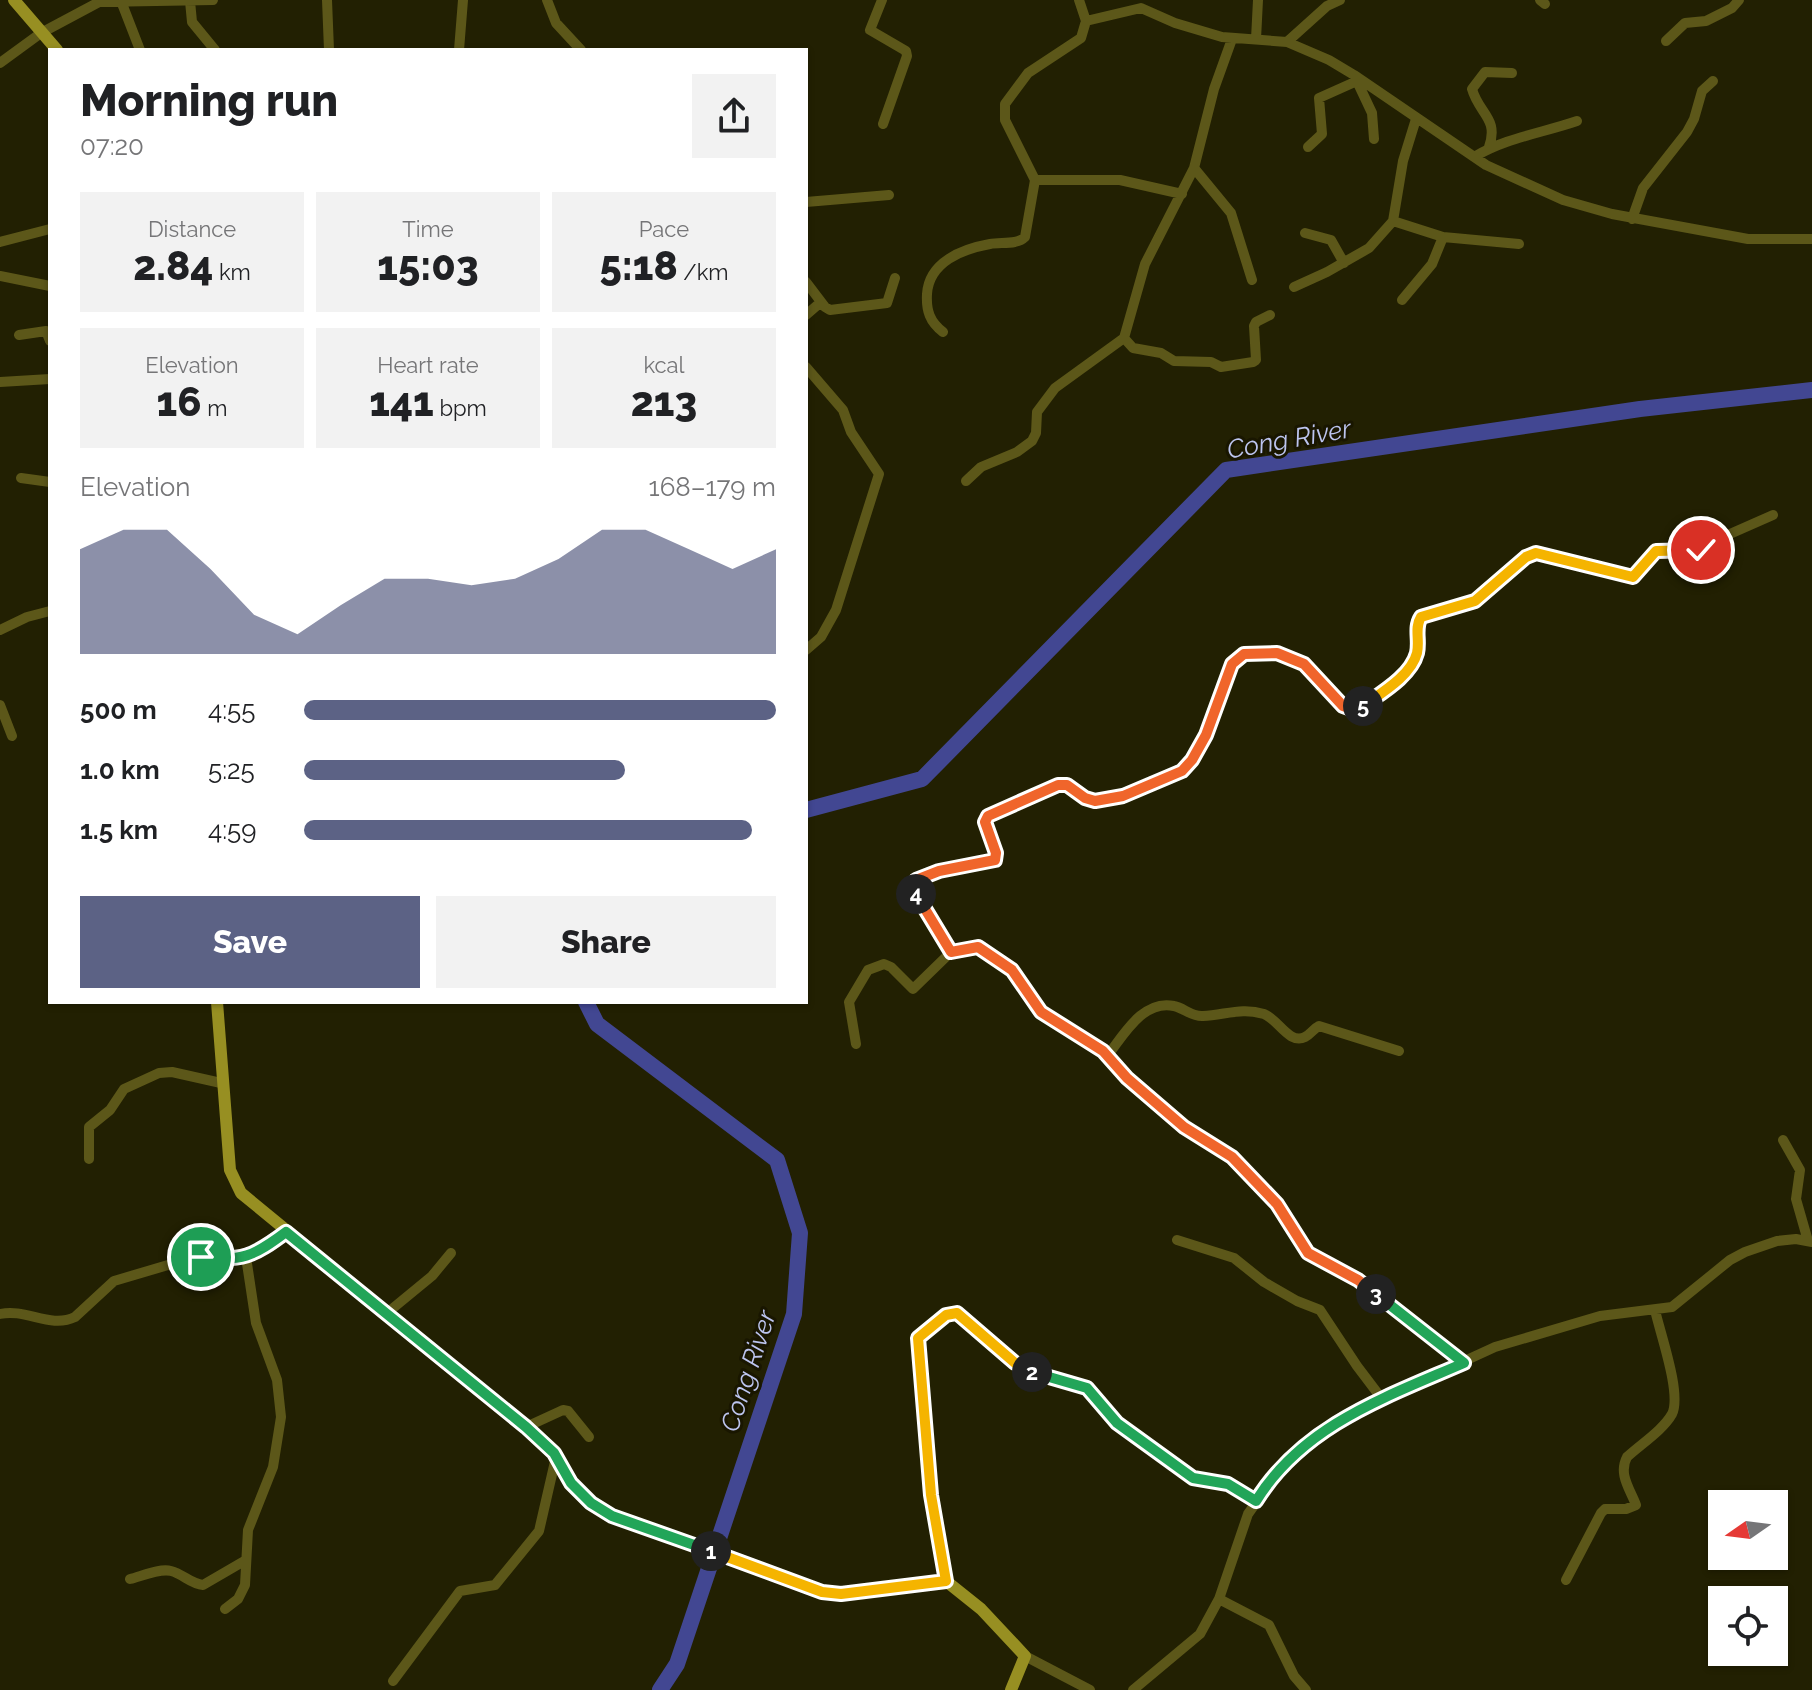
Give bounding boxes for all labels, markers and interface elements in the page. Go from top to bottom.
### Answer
button: share [692,74,776,158]
text: Morning run [80,75,338,126]
text: 07:20 [80,131,144,161]
text: Distance [148,216,236,242]
text: Time [402,216,454,242]
text: Pace [639,216,689,242]
text: 2.84 [133,242,213,289]
text: 15:03 [377,242,479,289]
text: 5:18 [599,242,678,289]
text: km [213,259,251,285]
text: /km [678,259,729,285]
text: Elevation [145,352,239,378]
text: Heart rate [377,352,479,378]
text: kcal [643,352,685,378]
text: 16 [157,378,202,425]
text: 141 [369,378,434,425]
text: 213 [631,378,697,425]
text: m [202,395,227,421]
text: bpm [434,395,487,421]
water label: Cong River [1225,413,1354,465]
text: Elevation [80,472,190,502]
text: 168–179 m [649,472,776,502]
pin [1667,516,1735,584]
icon: check [1679,528,1723,572]
pin: 5 [1343,686,1383,726]
text: 5 [1357,693,1369,719]
text: 500 m [80,695,157,725]
text: 4:55 [208,695,255,725]
text: 1.0 km [80,755,160,785]
text: 5:25 [208,755,255,785]
text: 1.5 km [80,815,158,845]
text: 4:59 [208,815,257,845]
pin: 4 [896,874,936,914]
text: 4 [910,881,922,907]
button: Save [80,896,420,988]
button: Share [436,896,776,988]
pin [167,1223,235,1291]
icon: arrive [179,1235,223,1279]
pin: 3 [1356,1274,1396,1314]
text: 3 [1370,1281,1382,1307]
water label: Cong River [714,1306,782,1435]
pin: 2 [1012,1352,1052,1392]
text: 2 [1026,1359,1038,1385]
north arrow [1708,1490,1788,1570]
map controls [1708,1490,1788,1666]
pin: 1 [691,1531,731,1571]
text: 1 [706,1538,716,1564]
button: locate [1708,1586,1788,1666]

